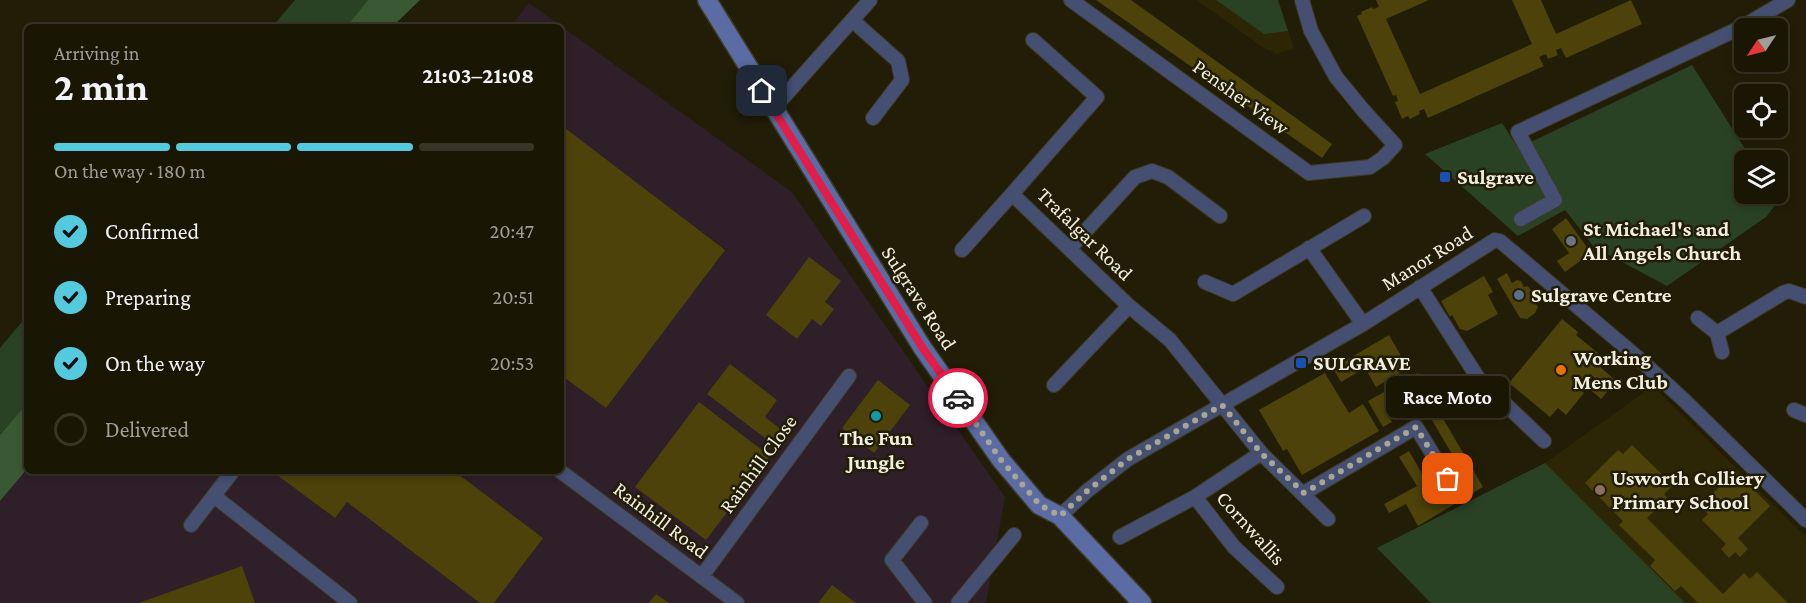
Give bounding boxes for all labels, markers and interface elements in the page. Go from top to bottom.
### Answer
north arrow [1734,18,1788,72]
map controls [1734,18,1788,204]
text: Arriving in [54,42,139,64]
street label: Pensher View [1188,54,1294,140]
text: 21:03–21:08 [422,63,534,88]
text: 2 min [54,65,148,108]
pin [736,65,787,116]
icon: home [745,74,778,107]
button: locate [1734,84,1788,138]
button: layers [1734,150,1788,204]
text: On the way · 180 m [54,160,206,182]
place label: Sulgrave [1457,165,1534,189]
marker: Sulgrave [1438,170,1452,184]
street label: Trafalgar Road [1032,183,1138,285]
icon: check [54,215,87,248]
place label: St Michael's and All Angels Church [1582,217,1741,265]
text: Confirmed [105,219,199,244]
text: 20:47 [490,220,534,242]
street label: Manor Road [1377,221,1477,295]
marker: St Michael's and All Angels Church [1564,234,1578,248]
street label: Sulgrave Road [877,242,961,354]
icon: check [54,281,87,314]
place label: Sulgrave Centre [1531,283,1672,307]
text: Preparing [105,285,191,310]
text: 20:51 [493,286,534,308]
marker: Sulgrave Centre [1512,288,1526,302]
place label: Working Mens Club [1572,346,1668,394]
icon: check [54,347,87,380]
text: On the way [105,351,205,376]
place label: SULGRAVE [1313,351,1411,375]
text: 20:53 [490,352,534,374]
marker: SULGRAVE [1294,356,1308,370]
marker: Working Mens Club [1554,363,1568,377]
courier [928,368,988,428]
callout: Race Moto [1386,377,1510,419]
icon: car [942,382,975,415]
text: Race Moto [1403,386,1492,408]
marker: The Fun Jungle [869,409,883,423]
street label: Rainhill Close [714,410,802,518]
text: Delivered [105,417,189,442]
place label: The Fun Jungle [840,426,912,474]
pin [1422,453,1473,504]
icon: bag [1431,462,1464,495]
place label: Usworth Colliery Primary School [1612,466,1765,514]
street label: Rainhill Road [609,477,713,563]
marker: Usworth Colliery Primary School [1593,483,1607,497]
street label: Cornwallis [1212,486,1290,570]

